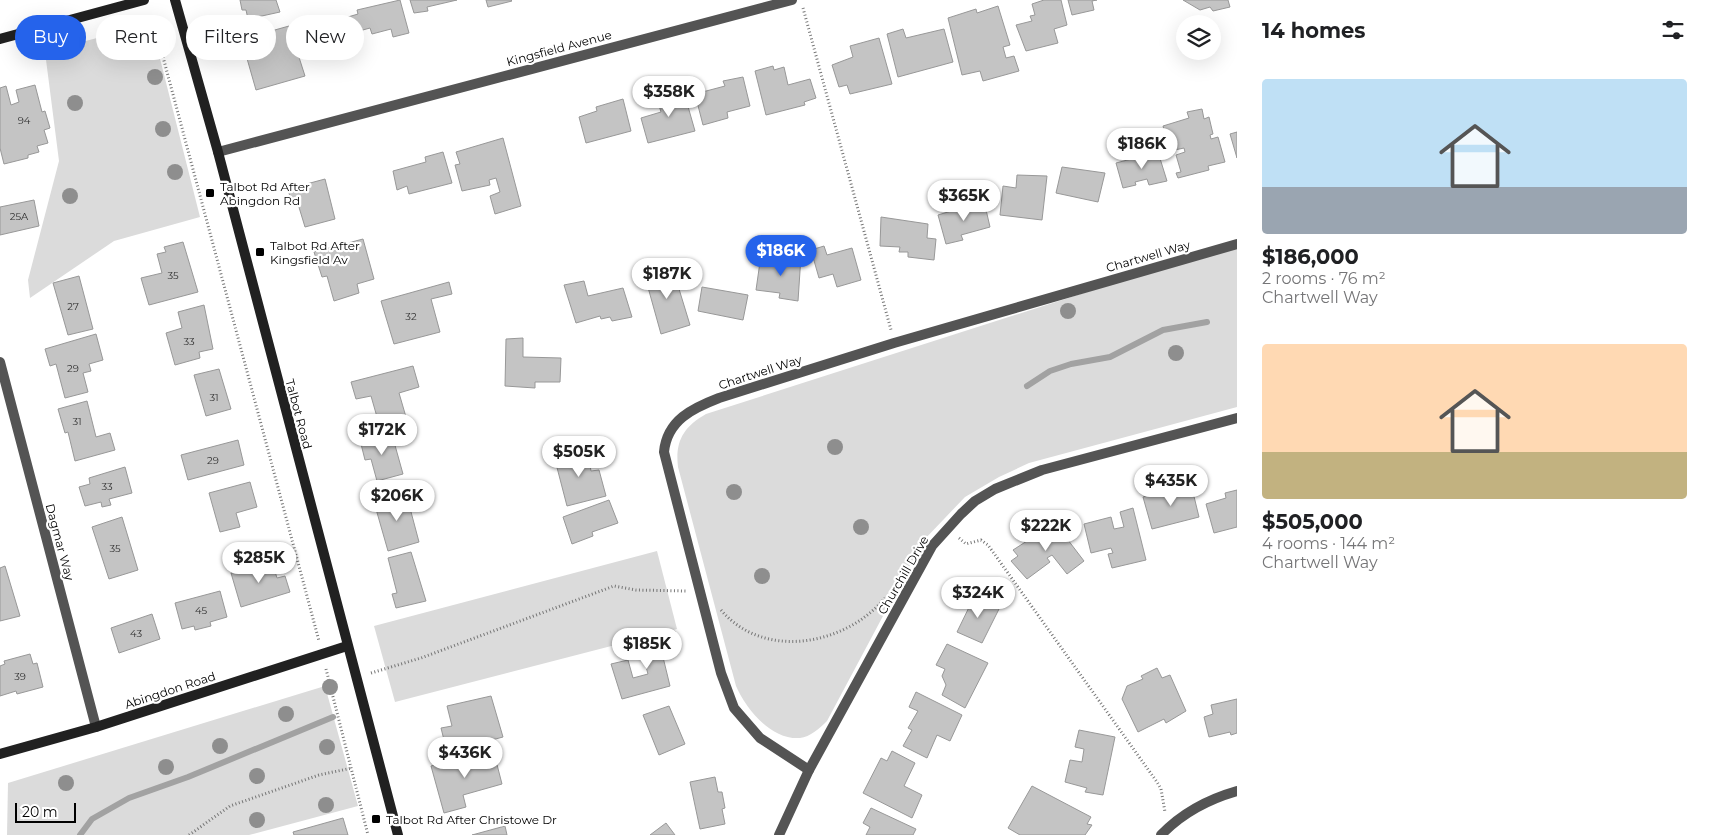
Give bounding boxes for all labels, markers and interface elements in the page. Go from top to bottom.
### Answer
chip: Buy [15,15,86,60]
chip: Rent [96,15,176,60]
chip: Filters [186,15,276,60]
chip: New [286,15,364,60]
map controls [1176,15,1221,60]
button: layers [1176,15,1221,60]
icon: filters [1659,16,1687,44]
text: 14 homes [1262,18,1366,43]
street label: Kingsfield Avenue [505,27,613,69]
pin: $358K [634,76,704,118]
text: $358K [643,82,695,101]
icon: home [1430,111,1520,201]
house number: 94 [18,114,31,127]
pin: $186K [1107,128,1177,170]
text: $186K [1118,134,1166,153]
place label: Talbot Rd After Abingdon Rd [220,179,310,208]
pin: $365K [929,180,999,222]
text: $365K [938,186,990,205]
marker: Talbot Rd After Abingdon Rd [204,187,216,199]
house number: 25A [10,210,29,223]
pin: $186K [746,234,816,277]
street label: Chartwell Way [1104,237,1192,275]
place label: Talbot Rd After Kingsfield Av [270,238,360,267]
text: $186K [757,241,805,260]
text: $186,000 [1262,244,1359,269]
marker: Talbot Rd After Kingsfield Av [254,246,266,258]
pin: $187K [632,258,702,300]
text: $187K [643,264,691,283]
house number: 35 [167,269,179,282]
text: 2 rooms · 76 m² [1262,269,1386,288]
text: Chartwell Way [1262,288,1378,307]
house number: 27 [67,300,79,313]
house number: 32 [405,310,417,323]
house number: 33 [183,335,195,348]
street label: Chartwell Way [716,351,804,393]
house number: 29 [67,362,79,375]
icon: home [1430,376,1520,466]
street label: Talbot Road [282,377,316,451]
house number: 31 [209,391,219,404]
pin: $172K [347,414,417,456]
house number: 31 [72,415,82,428]
text: $172K [358,420,406,439]
pin: $505K [544,436,614,478]
text: $505K [553,442,605,461]
house number: 29 [207,454,219,467]
pin: $435K [1136,464,1206,507]
text: $435K [1145,471,1197,490]
house number: 33 [101,480,113,493]
pin: $206K [362,480,432,522]
text: $206K [371,486,423,505]
street label: Dagmar Way [43,502,78,583]
text: $505,000 [1262,509,1363,534]
pin: $222K [1011,510,1081,552]
text: $222K [1021,516,1071,535]
street label: Churchill Drive [874,533,932,617]
text: 4 rooms · 144 m² [1262,534,1395,553]
house number: 35 [109,542,121,555]
pin: $285K [224,542,294,584]
text: $285K [233,548,285,567]
text: Chartwell Way [1262,553,1378,572]
pin: $324K [943,576,1013,619]
text: $324K [952,583,1004,602]
house number: 45 [195,604,207,617]
house number: 43 [130,627,142,640]
pin: $185K [612,628,682,670]
text: $185K [623,634,671,653]
street label: Abingdon Road [123,668,217,712]
house number: 39 [14,670,26,683]
pin: $436K [430,736,500,779]
text: $436K [439,743,491,762]
scale bar [15,800,76,823]
text: 20 m [22,803,58,821]
place label: Talbot Rd After Christowe Dr [386,812,557,827]
marker: Talbot Rd After Christowe Dr [370,813,382,825]

